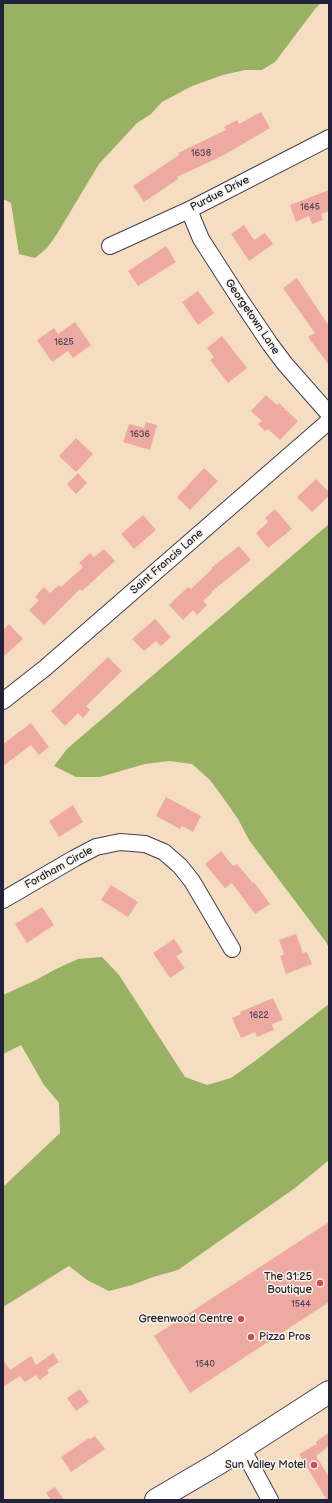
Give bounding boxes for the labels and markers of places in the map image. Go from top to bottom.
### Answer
place label: The 31:25 Boutique [264,1270,312,1296]
marker: The 31:25 Boutique [315,1278,325,1288]
place label: Greenwood Centre [139,1312,233,1326]
marker: Greenwood Centre [236,1314,246,1324]
place label: Pizza Pros [259,1330,310,1344]
marker: Pizza Pros [246,1332,256,1342]
place label: Sun Valley Motel [225,1458,306,1472]
marker: Sun Valley Motel [309,1460,319,1470]

